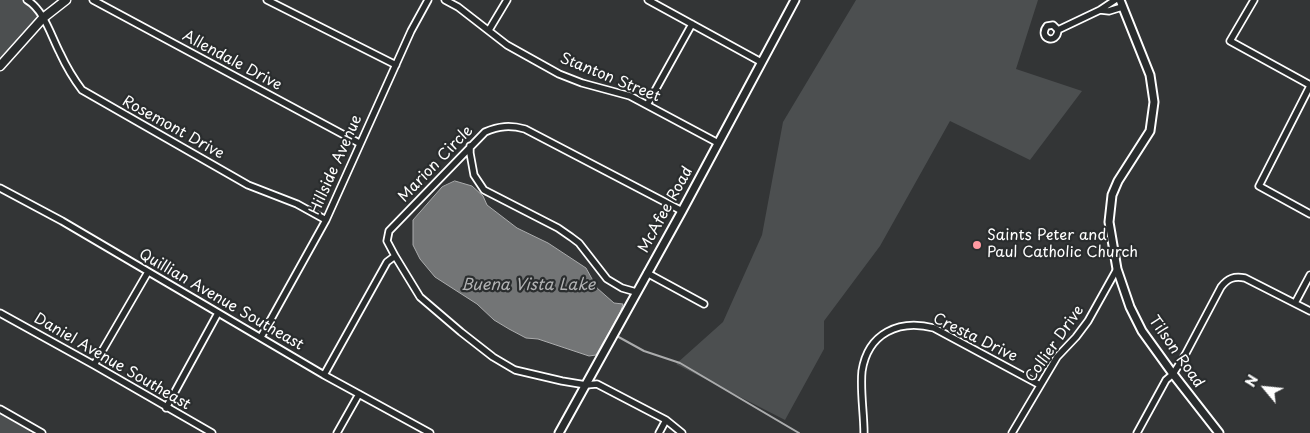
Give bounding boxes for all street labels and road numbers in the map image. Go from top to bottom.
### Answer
street label: Allendale Drive [179,27,285,95]
street label: Stanton Street [557,50,663,106]
street label: Rosemont Drive [119,93,227,163]
street label: Hillside Avenue [306,112,366,218]
street label: Marion Circle [395,122,477,206]
street label: McAfee Road [635,164,697,256]
street label: Quillian Avenue Southeast [136,246,306,354]
street label: Collier Drive [1022,302,1088,386]
street label: Daniel Avenue Southeast [30,310,194,414]
street label: Cresta Drive [930,310,1020,366]
street label: Tilson Road [1145,313,1207,391]

